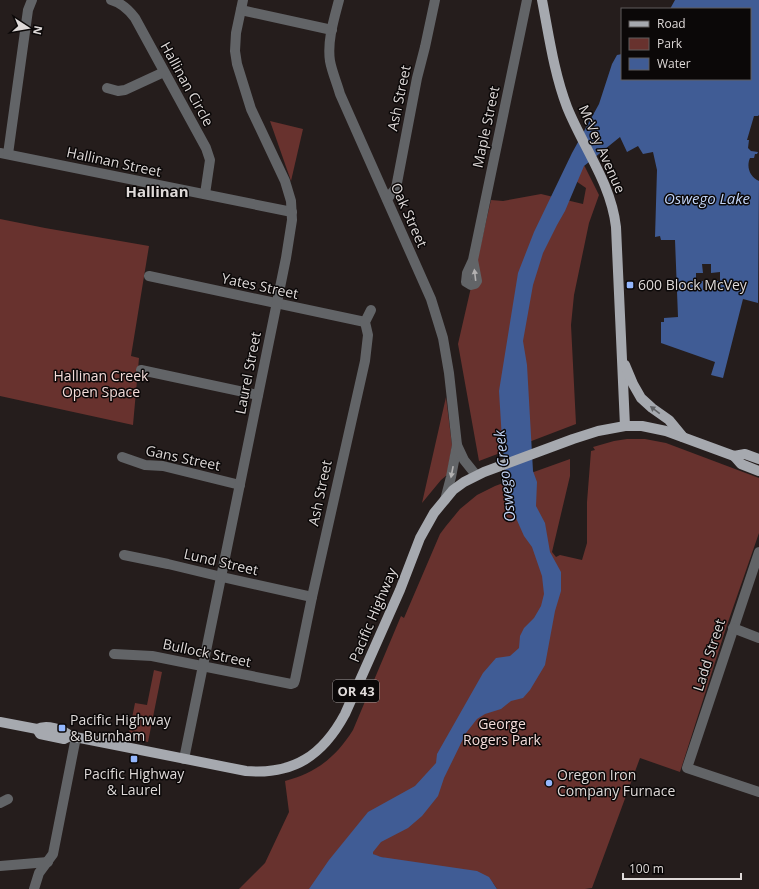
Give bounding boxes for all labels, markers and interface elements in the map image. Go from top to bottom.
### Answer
north arrow [8,8,48,48]
legend [621,8,751,80]
text: Road [657,15,686,32]
text: N [30,24,47,36]
text: Park [657,35,683,52]
street label: Hallinan Circle [156,38,218,129]
text: Water [657,55,691,72]
street label: Ash Street [382,63,415,133]
street label: Maple Street [468,84,503,170]
street label: McVey Avenue [574,102,630,196]
street label: Hallinan Street [65,142,163,181]
street label: Oak Street [387,180,432,250]
district label: Hallinan [125,181,189,201]
water label: Oswego Lake [664,188,751,208]
street label: Yates Street [220,268,300,303]
one-way arrow [472,269,479,281]
place label: 600 Block McVey [638,275,748,294]
marker: 600 Block McVey [625,280,635,290]
street label: Laurel Street [230,330,265,416]
park label: Hallinan Creek Open Space [54,366,149,401]
one-way arrow [649,406,660,414]
water label: Oswego Creek [488,428,520,523]
street label: Gans Street [144,440,222,475]
street label: Ash Street [303,458,336,528]
one-way arrow [448,466,454,479]
street label: Lund Street [182,544,260,579]
street label: Pacific Highway [344,564,401,665]
street label: Ladd Street [688,616,729,693]
street label: Bullock Street [161,634,253,671]
road number: OR 43 [333,680,379,702]
place label: Pacific Highway & Burnham [70,710,172,745]
park label: George Rogers Park [463,714,542,749]
marker: Pacific Highway & Burnham [57,723,67,733]
marker: Pacific Highway & Laurel [129,754,139,764]
place label: Pacific Highway & Laurel [84,764,185,799]
place label: Oregon Iron Company Furnace [557,765,675,800]
marker: Oregon Iron Company Furnace [544,778,554,788]
scale bar [623,855,741,881]
text: 100 m [629,860,664,877]

